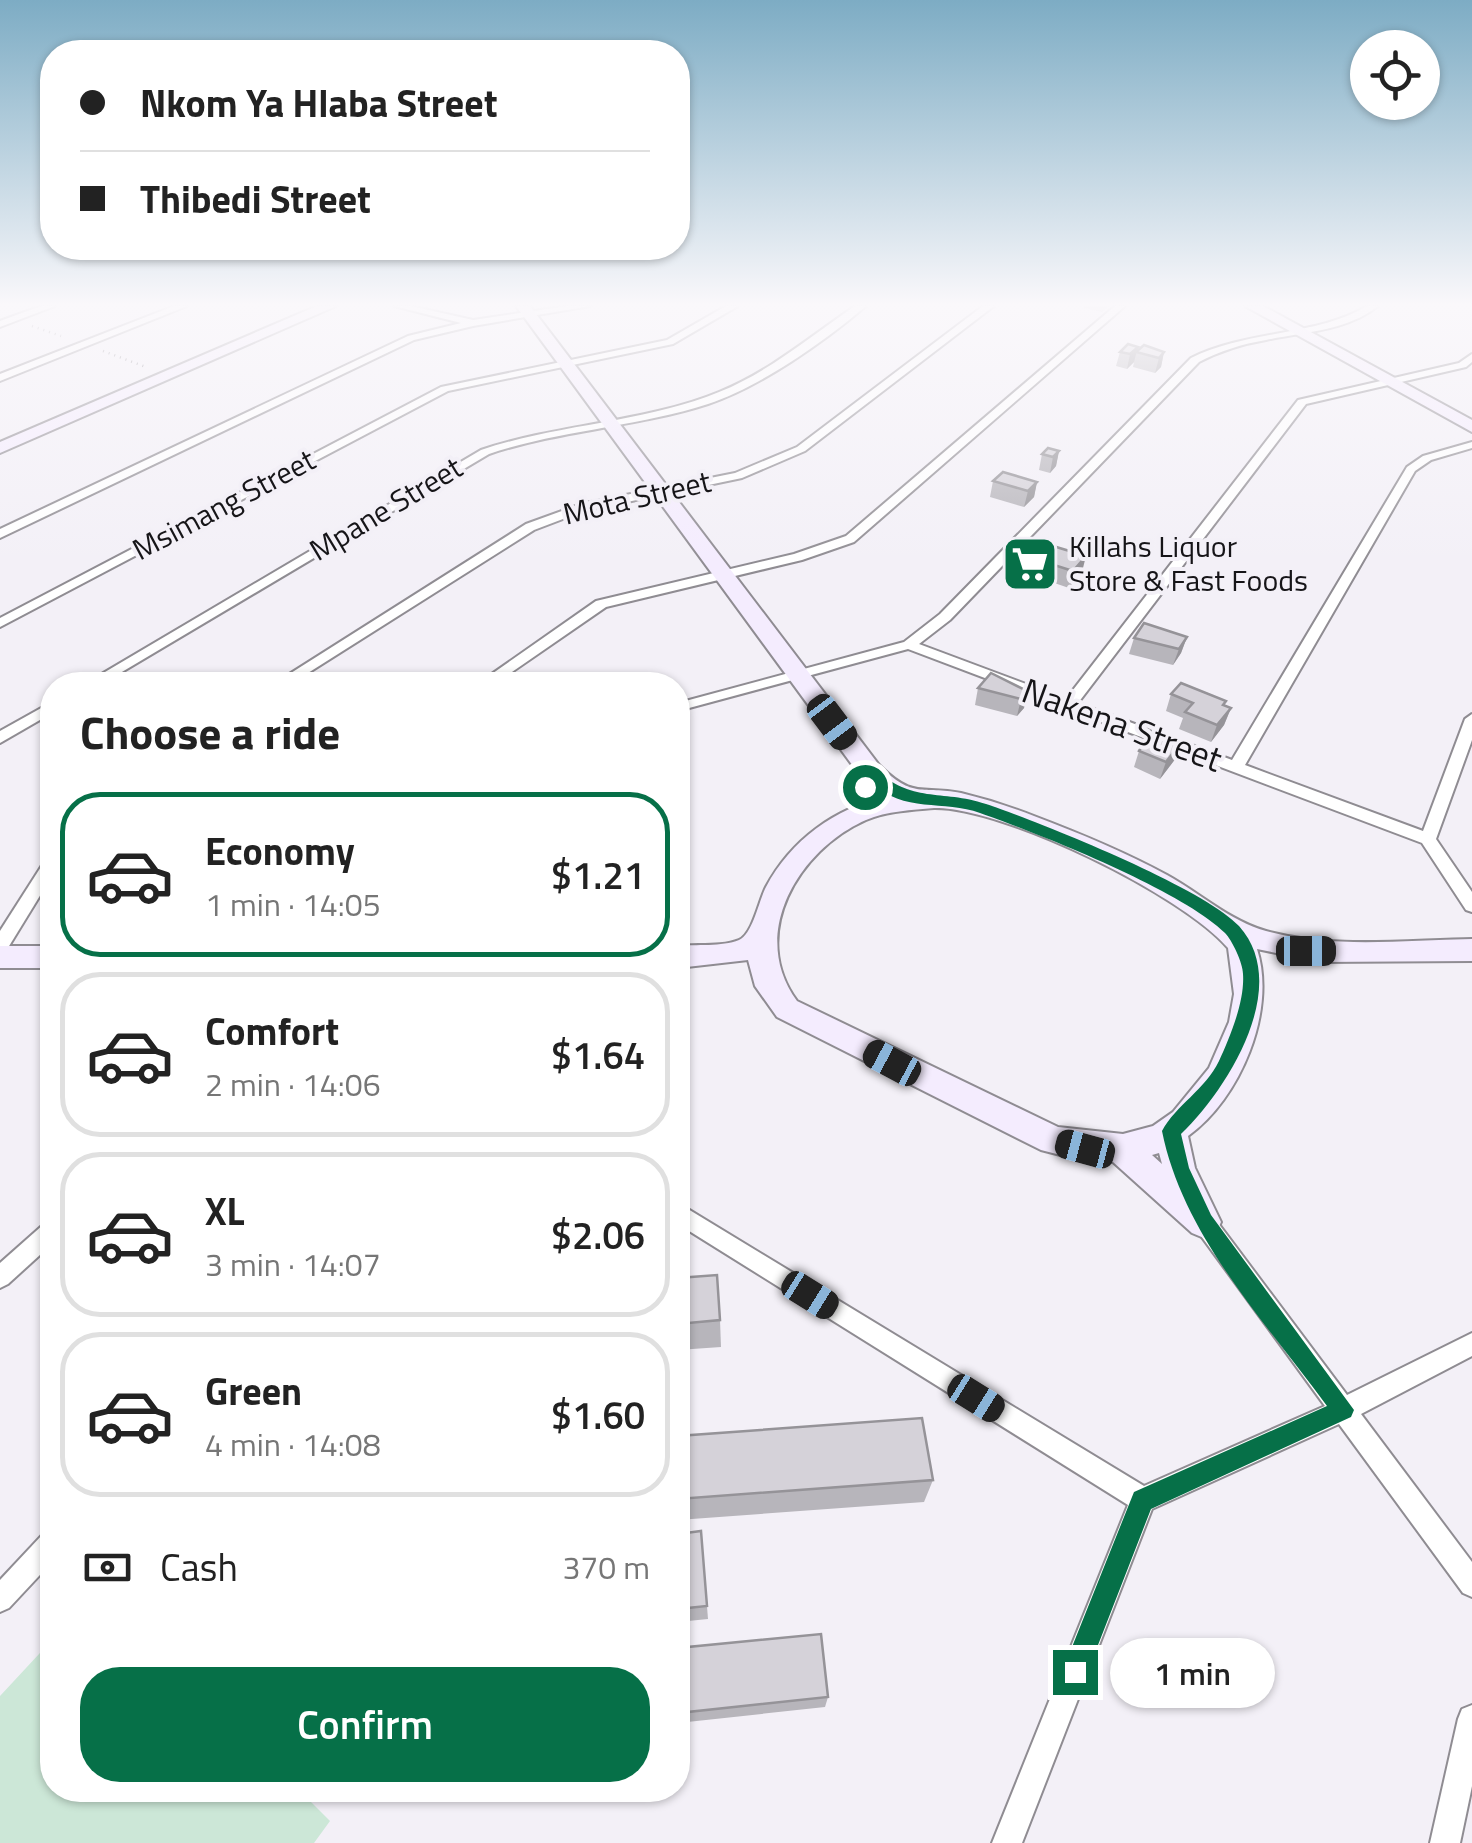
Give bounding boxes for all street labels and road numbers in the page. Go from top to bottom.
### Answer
street label: Msimang Street [124,436,324,572]
street label: Mpane Street [300,444,471,572]
street label: Mota Street [558,458,716,536]
street label: Nakena Street [1015,663,1230,785]

